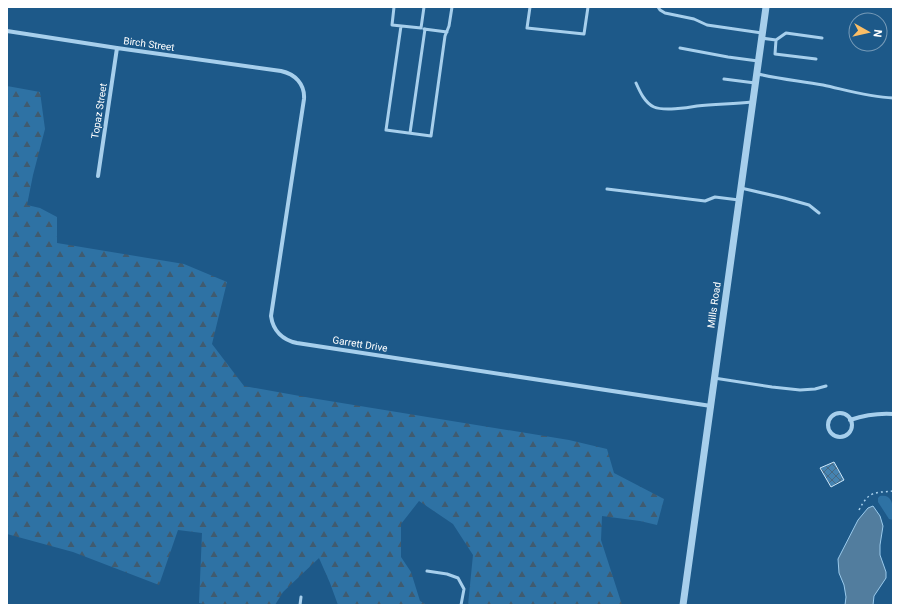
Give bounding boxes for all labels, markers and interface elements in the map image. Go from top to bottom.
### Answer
north arrow [848,12,888,52]
text: N [870,29,884,38]
street label: Birch Street [123,35,175,53]
street label: Topaz Street [89,82,109,140]
street label: Mills Road [705,281,723,329]
street label: Garrett Drive [332,334,388,354]

